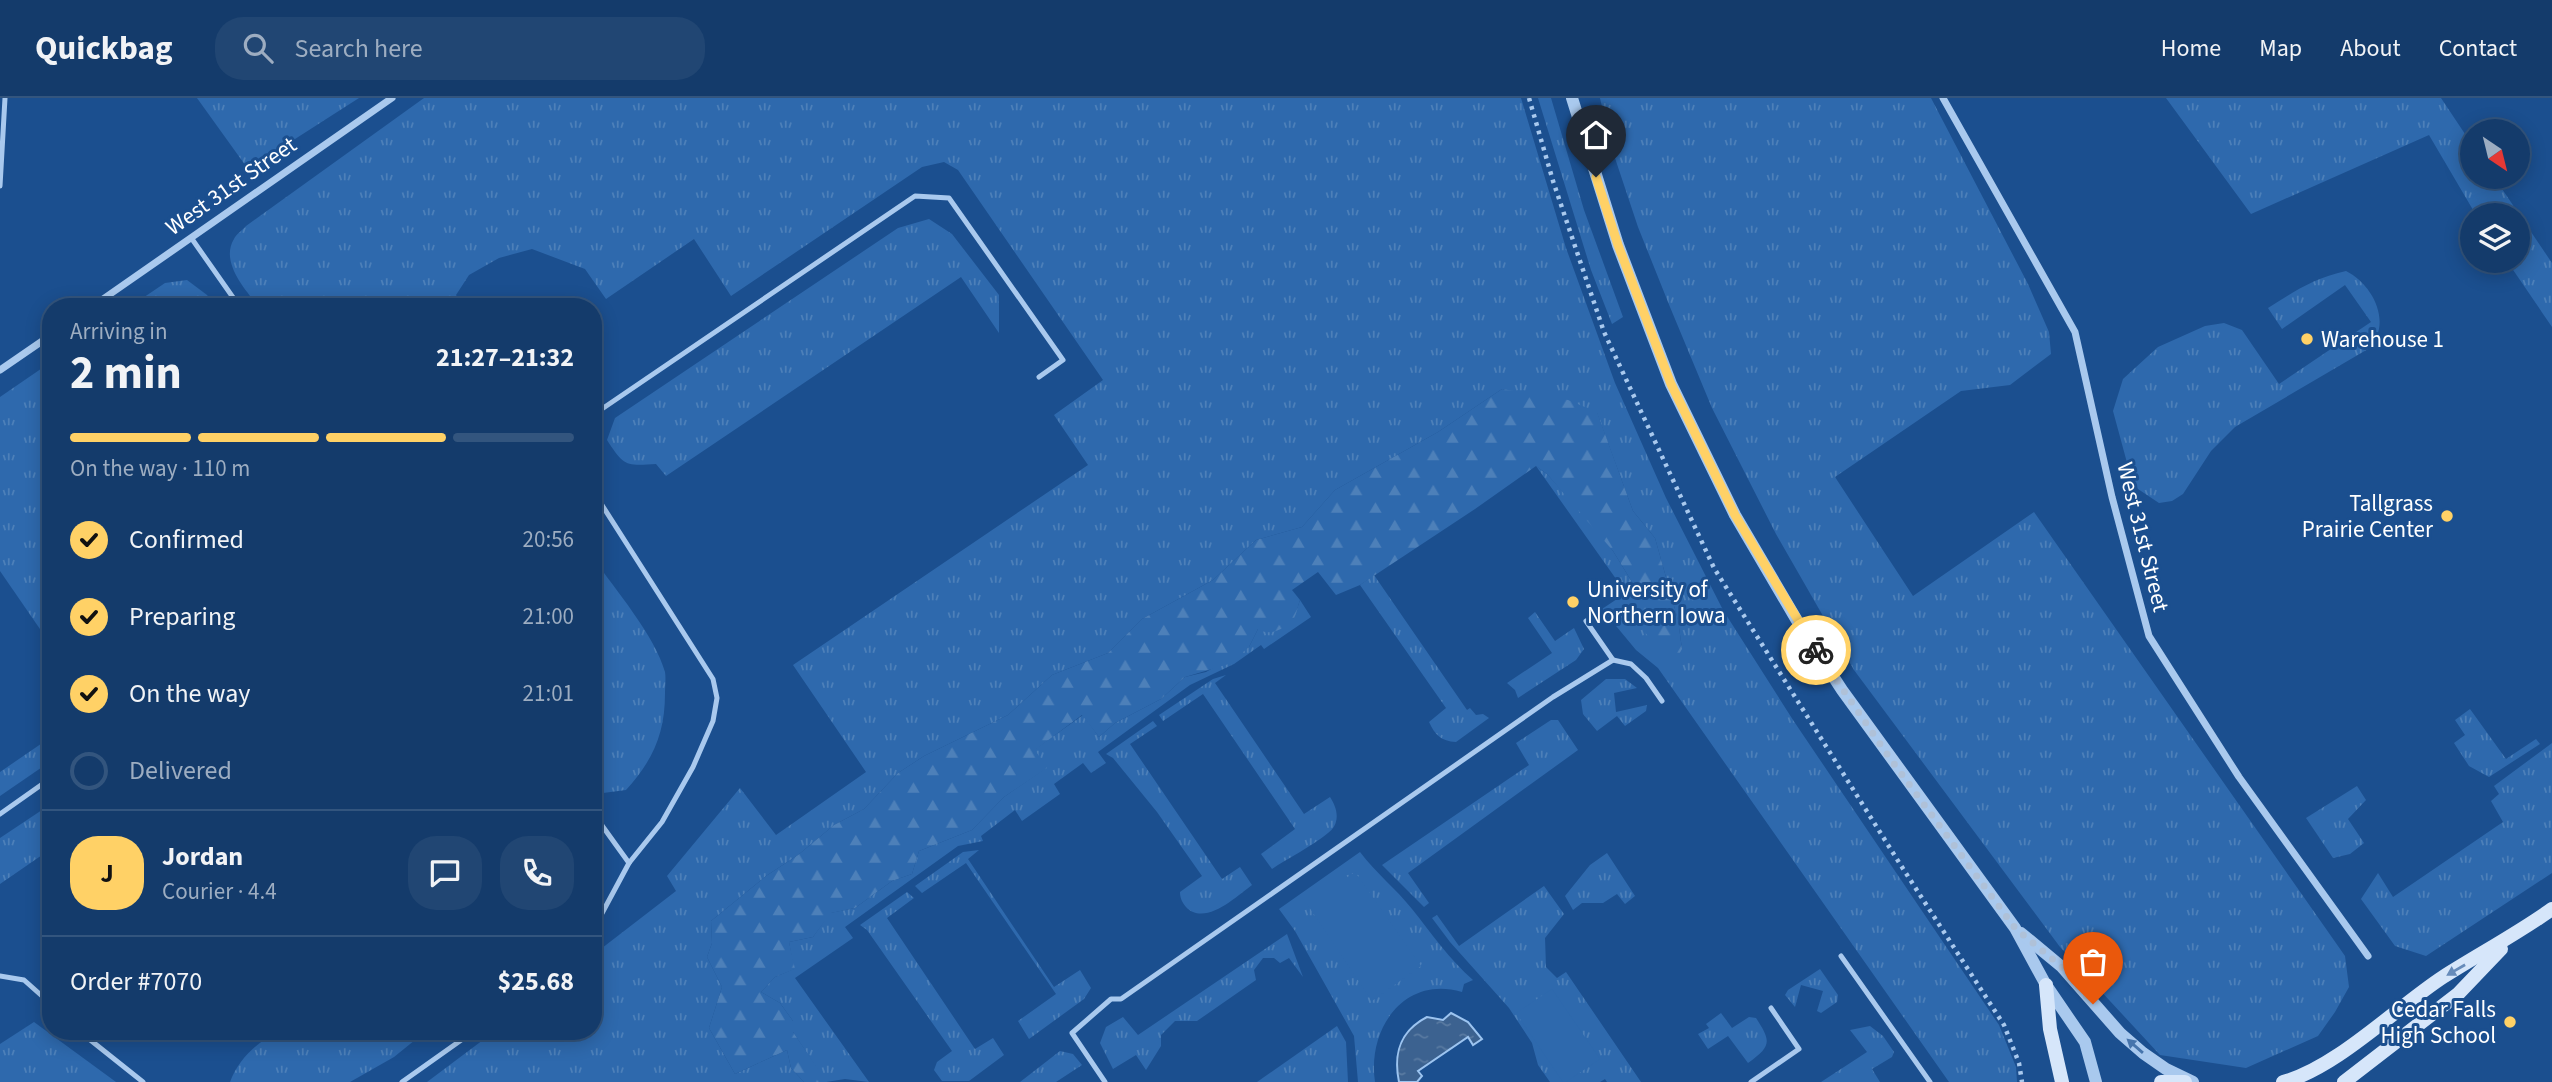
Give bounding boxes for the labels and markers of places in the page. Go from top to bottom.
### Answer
pin [1566,105,1626,177]
place label: Warehouse 1 [2321,323,2444,356]
marker: Warehouse 1 [2299,331,2315,347]
place label: Tallgrass Prairie Center [2302,487,2434,546]
marker: Tallgrass Prairie Center [2439,508,2455,524]
place label: University of Northern Iowa [1587,573,1726,632]
marker: University of Northern Iowa [1565,594,1581,610]
pin [2063,932,2123,1004]
place label: Cedar Falls High School [2381,993,2496,1052]
marker: Cedar Falls High School [2502,1014,2518,1030]

